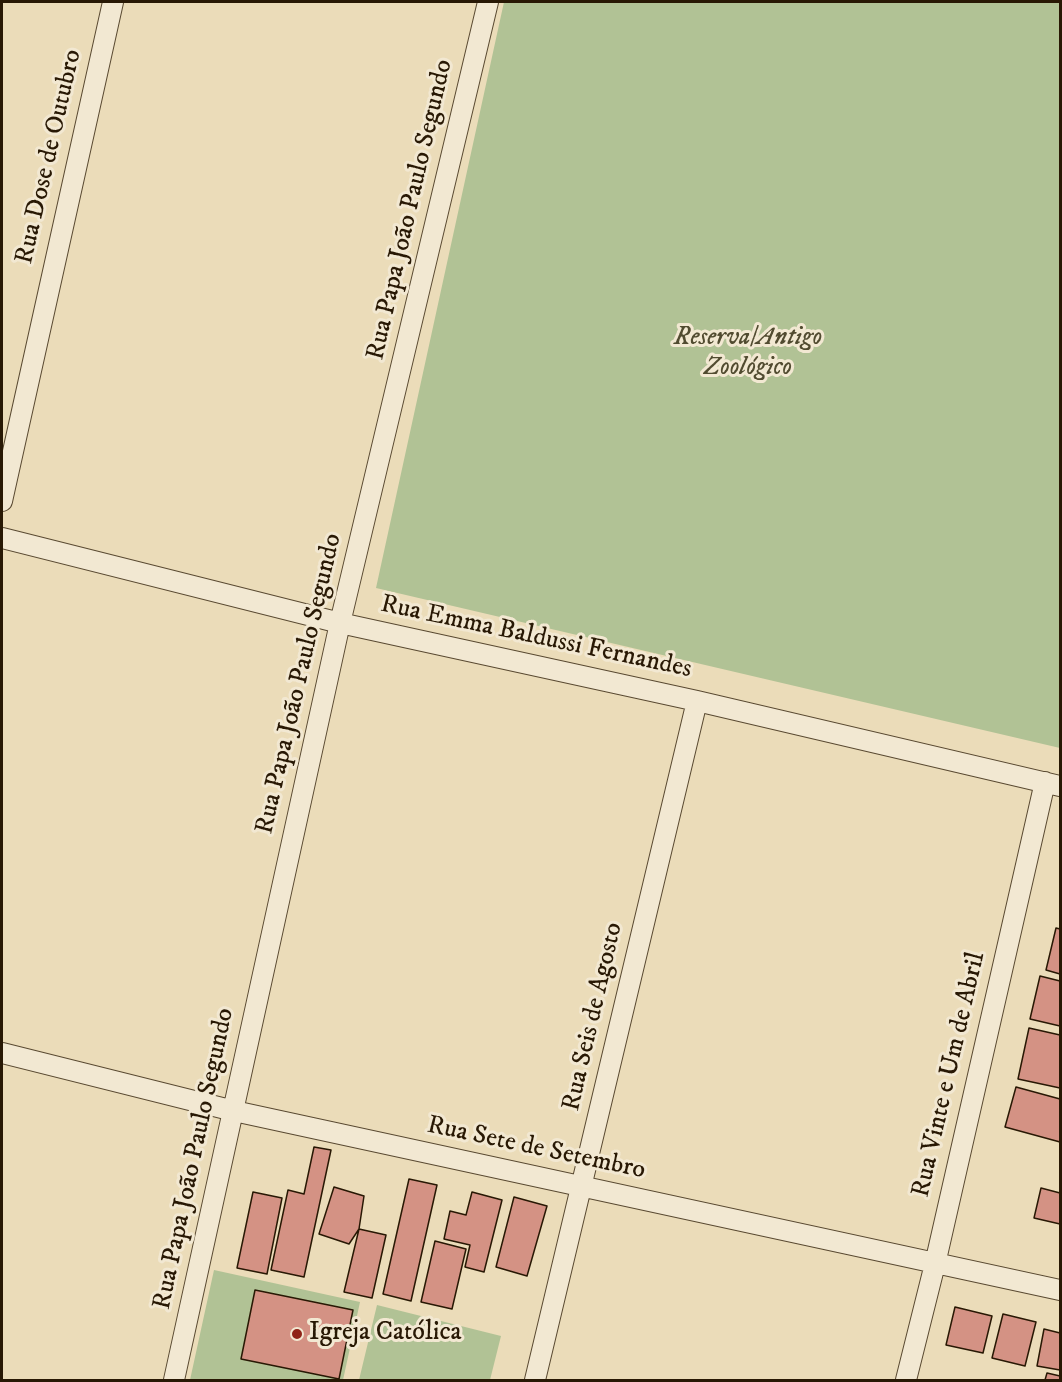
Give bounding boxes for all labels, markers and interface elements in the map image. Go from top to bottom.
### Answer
street label: Rua Dose de Outubro [10,47,90,267]
street label: Rua Papa João Paulo Segundo [361,57,461,363]
park label: Reserva/Antigo Zoológico [674,323,822,384]
street label: Rua Papa João Paulo Segundo [250,531,350,837]
street label: Rua Emma Baldussi Fernandes [378,590,694,686]
street label: Rua Seis de Agosto [557,920,631,1114]
street label: Rua Vinte e Um de Abril [907,949,993,1201]
street label: Rua Papa João Paulo Segundo [148,1005,242,1313]
street label: Rua Sete de Setembro [424,1111,648,1187]
place label: Igreja Católica [309,1318,462,1350]
marker: Igreja Católica [290,1327,304,1341]

